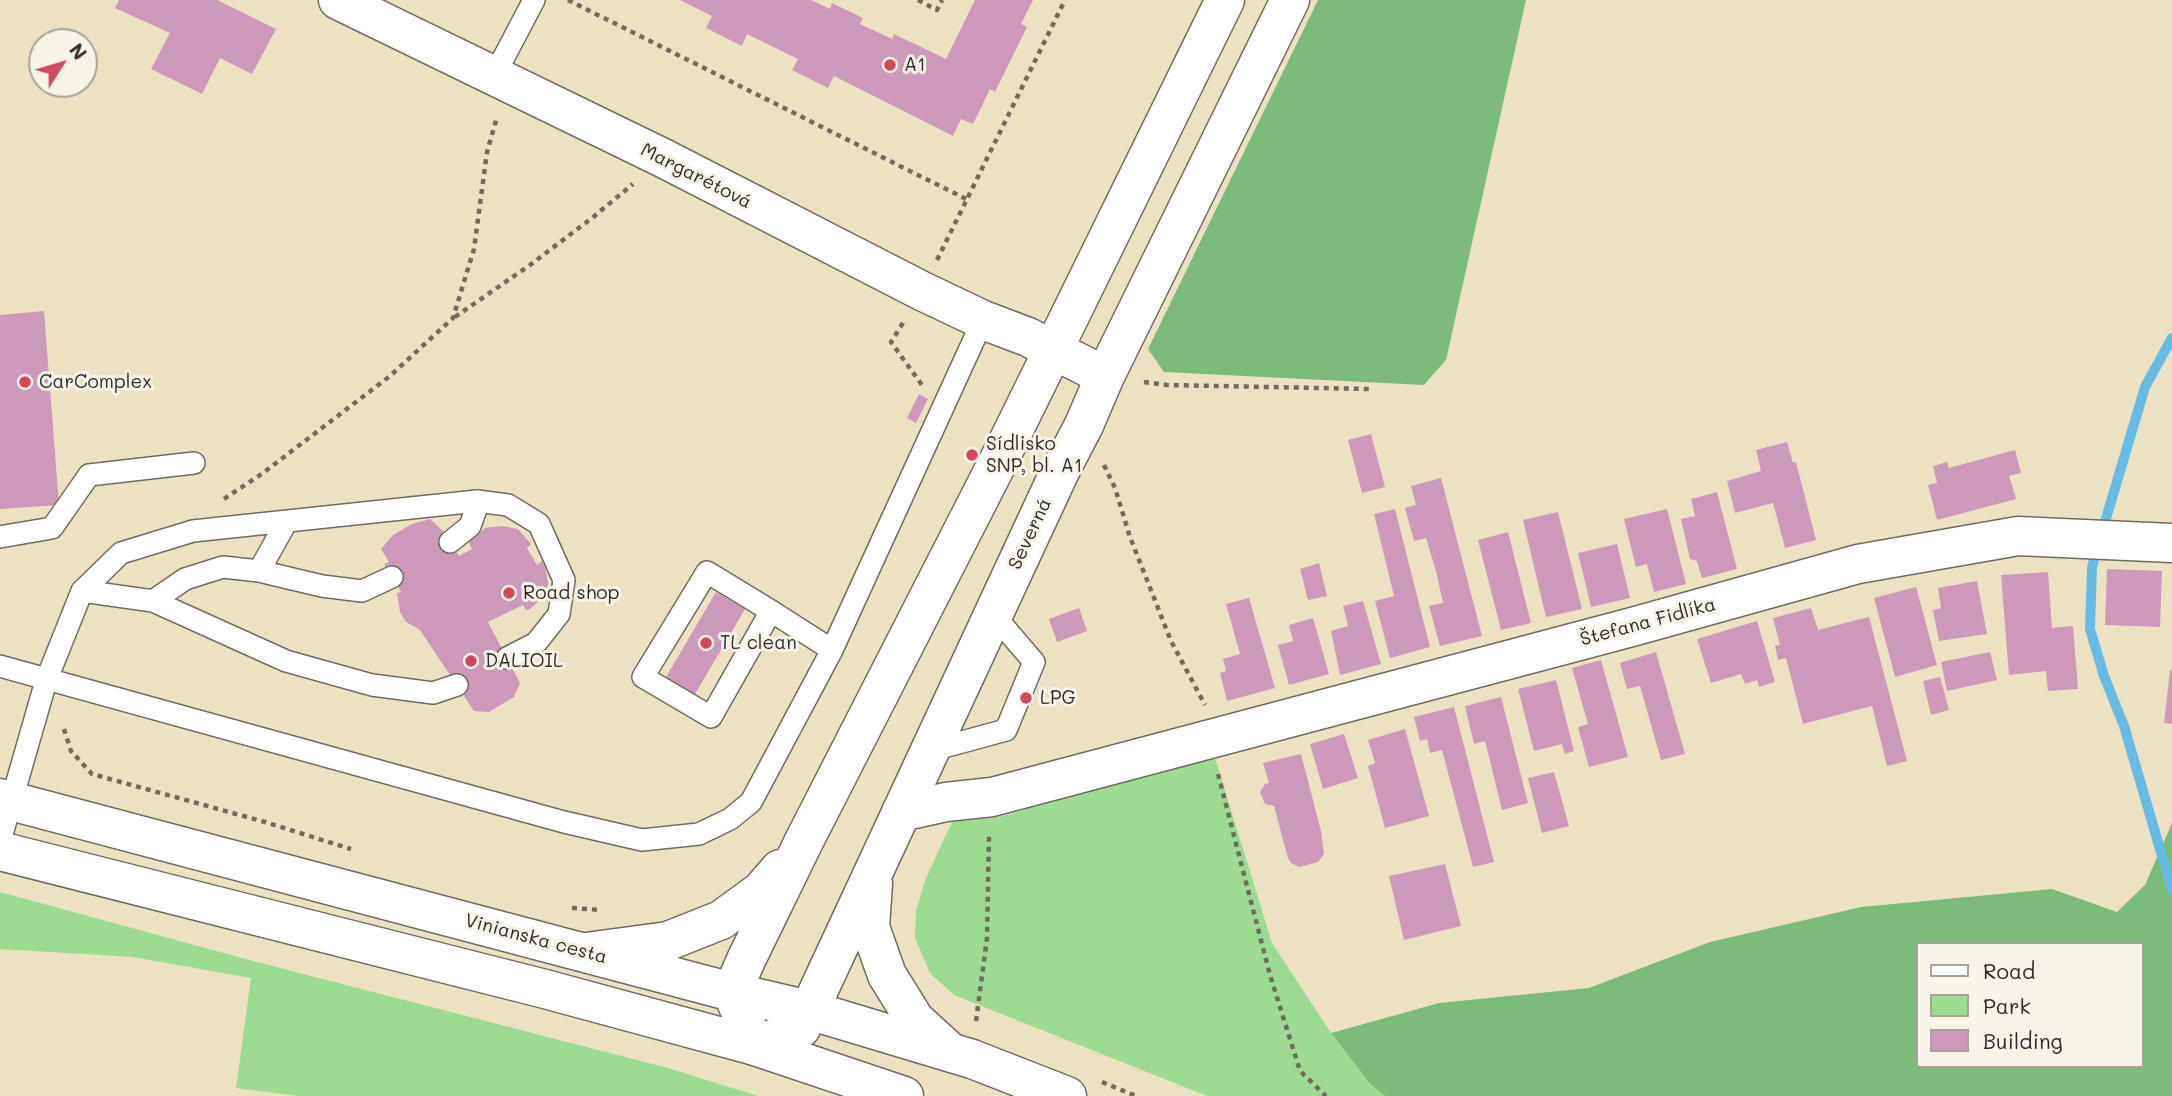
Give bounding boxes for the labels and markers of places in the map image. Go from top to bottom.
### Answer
place label: A1 [904,54,926,76]
marker: A1 [882,57,898,73]
place label: CarComplex [39,371,152,393]
marker: CarComplex [17,374,33,390]
place label: Sídlisko SNP, bl. A1 [986,433,1082,477]
marker: Sídlisko SNP, bl. A1 [964,447,980,463]
place label: Road shop [523,582,619,604]
marker: Road shop [501,585,517,601]
place label: TL clean [720,632,797,654]
marker: TL clean [698,635,714,651]
place label: DALIOIL [485,650,563,672]
marker: DALIOIL [463,653,479,669]
place label: LPG [1040,687,1076,709]
marker: LPG [1018,690,1034,706]

